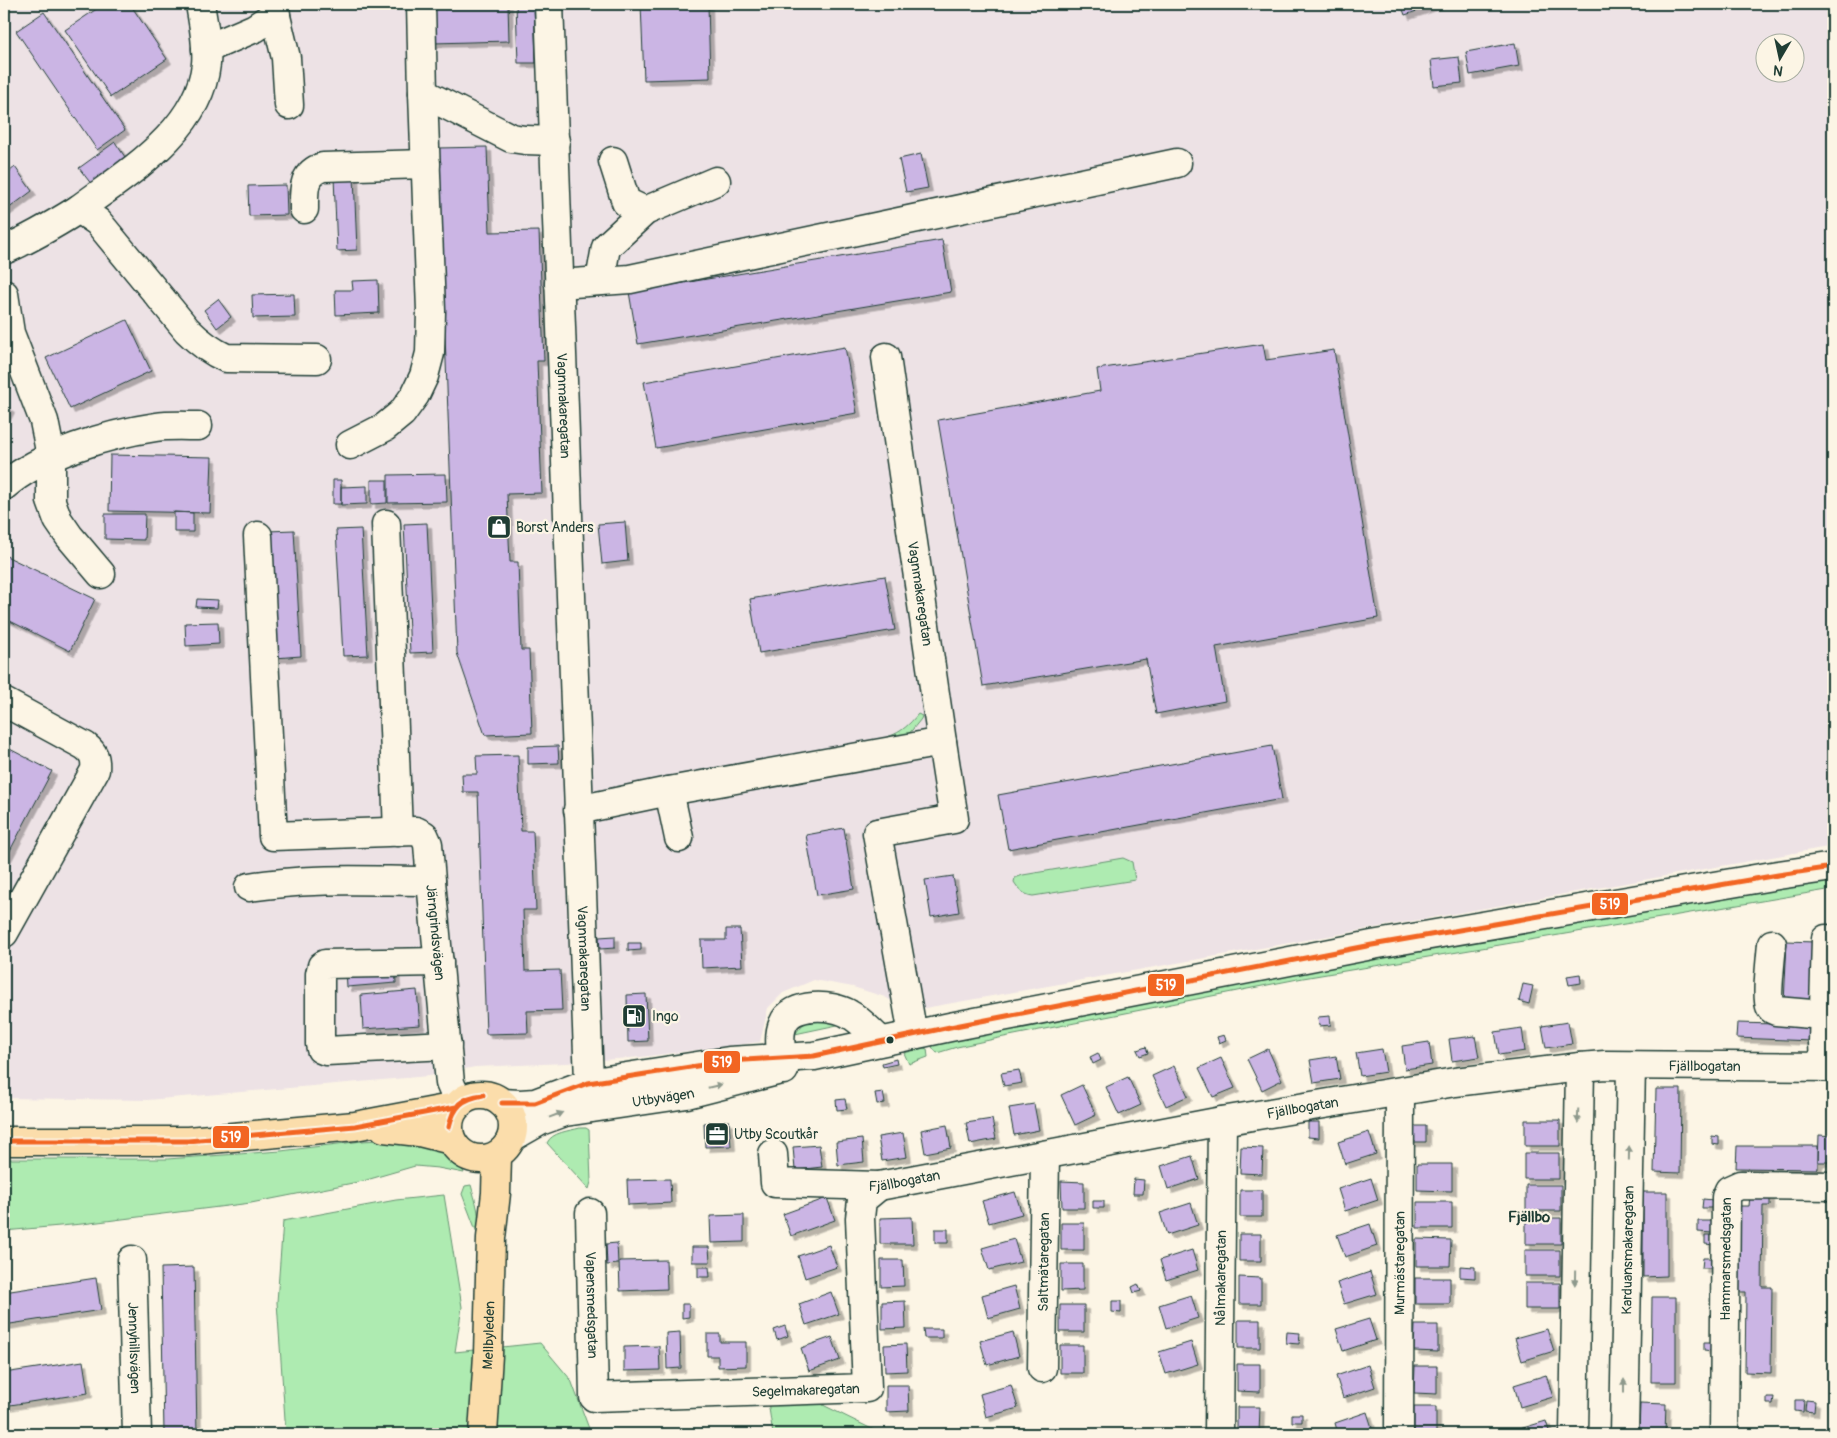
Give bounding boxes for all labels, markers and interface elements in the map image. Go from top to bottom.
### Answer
north arrow [1754,32,1804,82]
text: N [1772,61,1784,79]
street label: Vagnmakaregatan [553,353,574,459]
shop icon: Borst Anders [486,514,512,540]
place label: Borst Anders [516,519,594,536]
street label: Vagnmakaregatan [904,540,936,647]
street label: Järngrindsvägen [423,884,449,981]
line badge: 519 [1591,892,1629,916]
text: 519 [1600,896,1620,913]
street label: Vagnmakaregatan [574,905,595,1012]
line badge: 519 [1147,973,1185,997]
text: 519 [1156,977,1176,994]
fuel station icon: Ingo [621,1003,647,1029]
place label: Ingo [652,1008,679,1025]
unlabelled marker [885,1035,895,1045]
line badge: 519 [703,1050,741,1074]
text: 519 [712,1054,732,1071]
street label: Fjällbogatan [1668,1057,1741,1075]
one-way arrow [708,1082,723,1090]
street label: Utbyvägen [631,1084,696,1110]
street label: Fjällbogatan [1266,1093,1340,1122]
one-way arrow [1574,1108,1582,1124]
one-way arrow [549,1111,564,1119]
office icon: Utby Scoutkår [704,1121,730,1147]
line badge: 519 [212,1125,250,1149]
place label: Utby Scoutkår [734,1126,818,1143]
text: 519 [221,1129,241,1146]
one-way arrow [1625,1145,1633,1161]
street label: Fjällbogatan [869,1166,942,1195]
street label: Karduansmakaregatan [1618,1185,1637,1315]
street label: Hammarsmedsgatan [1716,1197,1734,1321]
district label: Fjällbo [1508,1208,1550,1227]
street label: Murmästaregatan [1391,1211,1408,1315]
street label: Saltmätaregatan [1034,1212,1053,1312]
street label: Nålmakaregatan [1212,1230,1229,1326]
street label: Vapensmedsgatan [582,1251,602,1359]
one-way arrow [1571,1271,1579,1287]
street label: Mellbyleden [479,1301,498,1370]
street label: Jennyhillsvägen [125,1302,144,1394]
one-way arrow [1620,1377,1628,1393]
street label: Segelmakaregatan [752,1380,860,1400]

